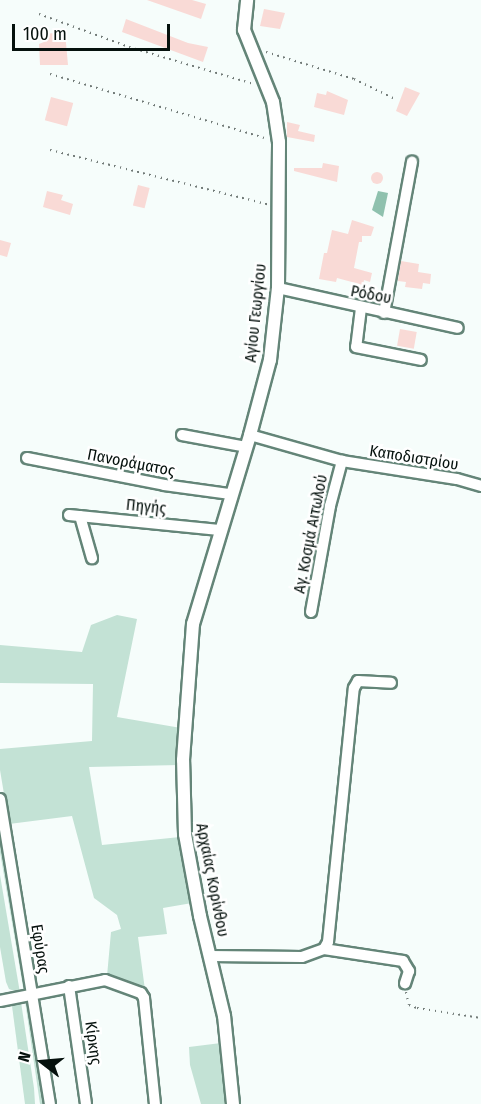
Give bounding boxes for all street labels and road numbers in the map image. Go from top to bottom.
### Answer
street label: Αγίου Γεωργίου [241,263,271,363]
street label: Ρόδου [349,282,393,308]
street label: Καποδιστρίου [368,441,460,475]
street label: Πανοράματος [86,445,176,481]
street label: Αγ. Κοσμά Αιτωλού [290,473,332,595]
street label: Πηγής [125,495,167,519]
street label: Αρχαίας Κορίνθου [192,822,232,938]
street label: Εφύρας [27,923,53,975]
street label: Κίρκης [80,1020,106,1066]

